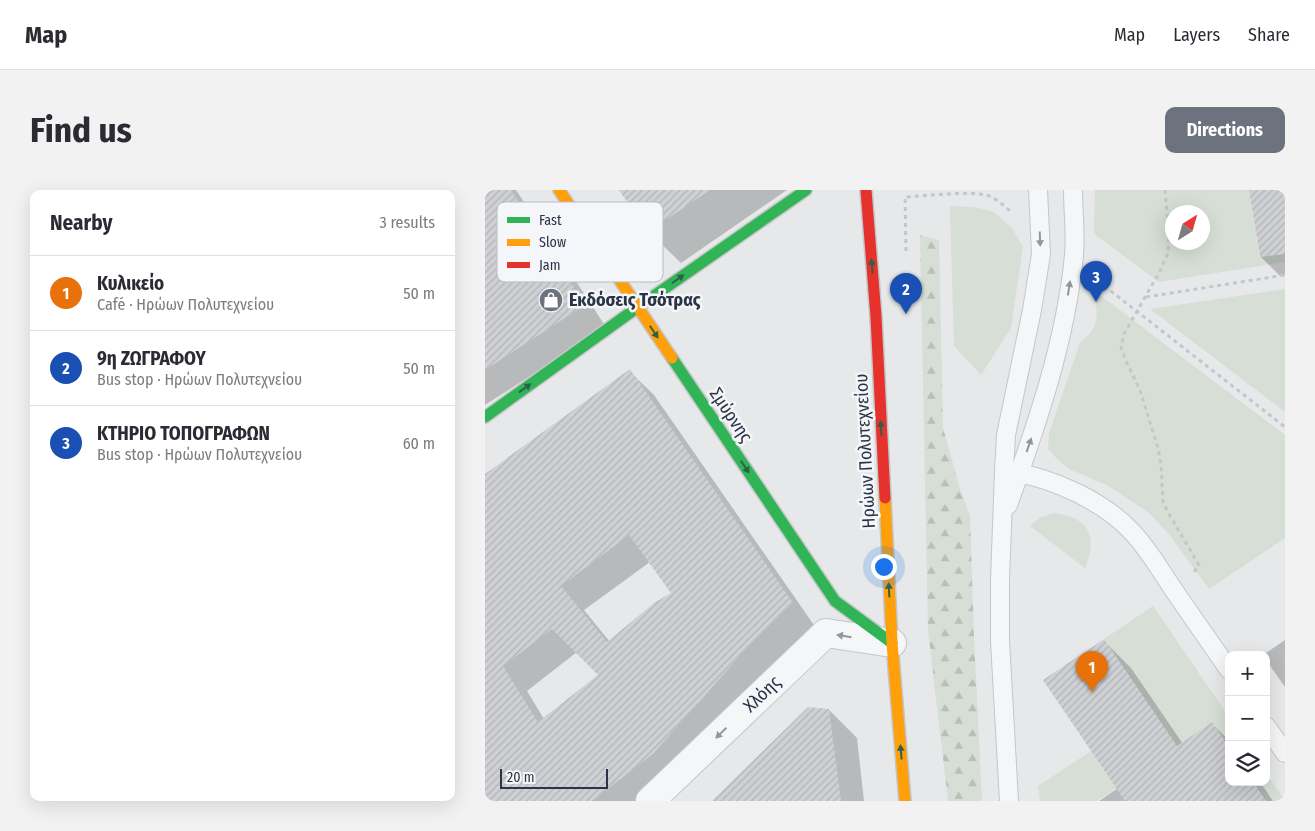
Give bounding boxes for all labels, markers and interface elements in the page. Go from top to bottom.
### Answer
text: Map [25,21,67,49]
text: Map [1114,24,1145,46]
text: Layers [1173,24,1220,46]
text: Share [1248,24,1290,46]
button: Directions [1165,107,1285,153]
text: Find us [30,109,132,151]
legend [497,202,663,282]
north arrow [1165,205,1210,250]
text: Nearby [50,210,112,236]
text: Fast [539,212,562,229]
text: 3 results [379,213,435,232]
one-way arrow [1036,231,1044,247]
text: Slow [539,234,566,251]
text: Jam [539,257,560,274]
one-way arrow [868,258,876,274]
pin: 3 [1080,261,1112,302]
text: Κυλικείο [97,272,164,295]
pin: 2 [890,273,922,314]
one-way arrow [671,274,685,284]
one-way arrow [1066,279,1074,295]
text: 1 [63,284,69,303]
text: 50 m [403,284,435,303]
shop icon: Εκδόσεις Τσότρας [538,287,564,313]
place label: Εκδόσεις Τσότρας [569,289,701,311]
text: Café · Ηρώων Πολυτεχνείου [97,295,274,314]
one-way arrow [650,326,659,339]
text: 9η ΖΩΓΡΑΦΟΥ [97,347,206,370]
text: 2 [62,359,70,378]
text: 50 m [403,359,435,378]
text: Bus stop · Ηρώων Πολυτεχνείου [97,370,302,389]
street label: Ηρώων Πολυτεχνείου [850,373,880,529]
one-way arrow [518,383,532,393]
street label: Σμύρνης [705,384,757,447]
one-way arrow [877,420,885,436]
text: ΚΤΗΡΙΟ ΤΟΠΟΓΡΑΦΩΝ [97,422,270,445]
text: 3 [62,434,70,453]
text: 60 m [403,434,435,453]
one-way arrow [1025,437,1033,452]
text: Bus stop · Ηρώων Πολυτεχνείου [97,445,302,464]
one-way arrow [740,461,750,474]
your location [871,554,897,580]
one-way arrow [885,582,893,598]
one-way arrow [835,631,851,639]
pin: 1 [1076,651,1108,692]
map controls [1225,651,1270,786]
button: + [1225,651,1270,696]
street label: Χλόης [739,671,785,717]
button: − [1225,696,1270,741]
one-way arrow [716,727,728,739]
button: layers [1225,741,1270,786]
one-way arrow [897,744,905,760]
scale bar [500,766,607,789]
text: 20 m [507,769,535,786]

